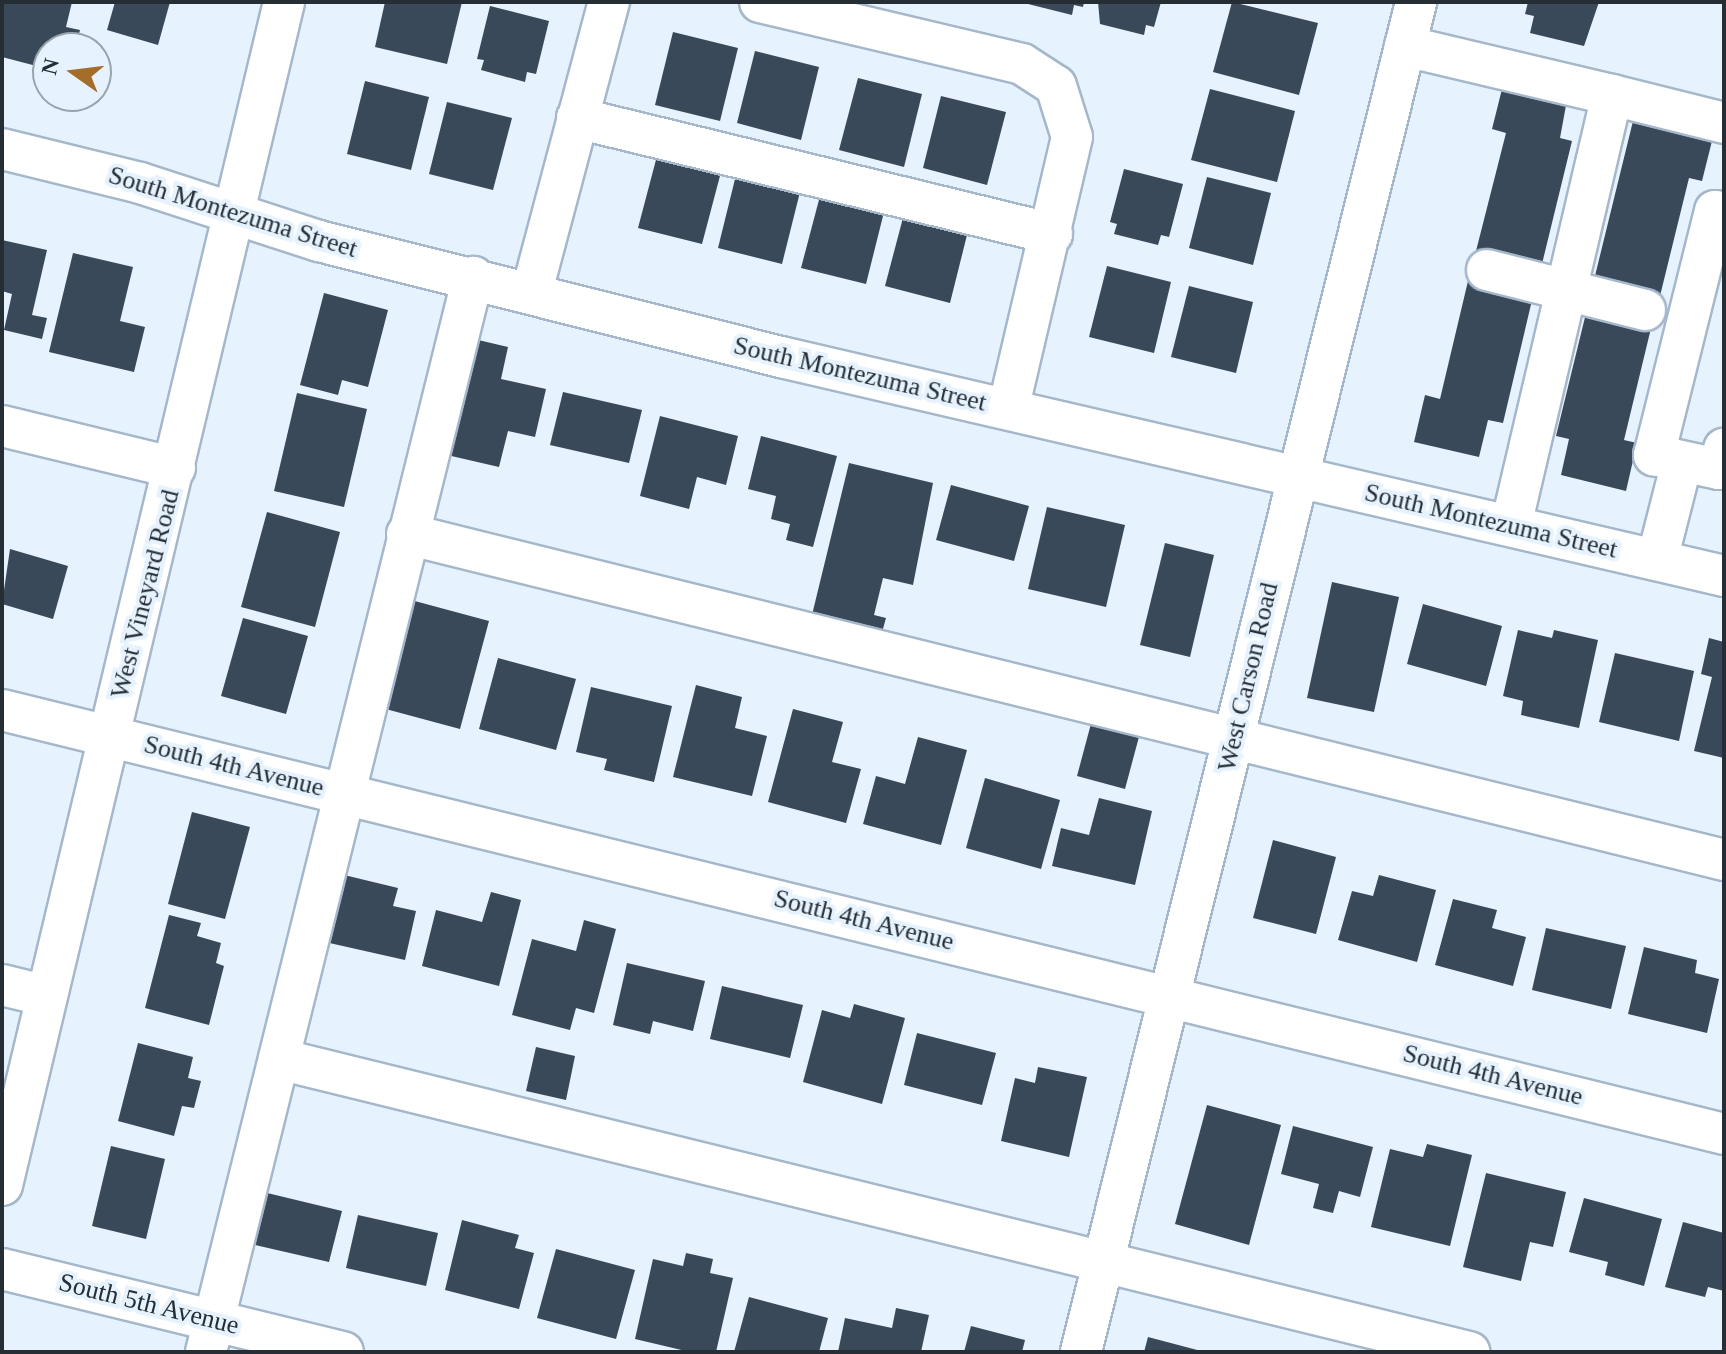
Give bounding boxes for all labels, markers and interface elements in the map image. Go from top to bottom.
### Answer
north arrow [32,32,112,112]
text: N [36,56,64,77]
street label: South Montezuma Street [105,159,361,265]
street label: South Montezuma Street [731,330,989,418]
street label: South Montezuma Street [1362,477,1620,565]
street label: West Vineyard Road [104,486,186,702]
street label: West Carson Road [1211,580,1285,774]
street label: South 4th Avenue [140,728,328,804]
street label: South 4th Avenue [770,882,958,958]
street label: South 4th Avenue [1399,1037,1587,1113]
street label: South 5th Avenue [55,1266,243,1342]

